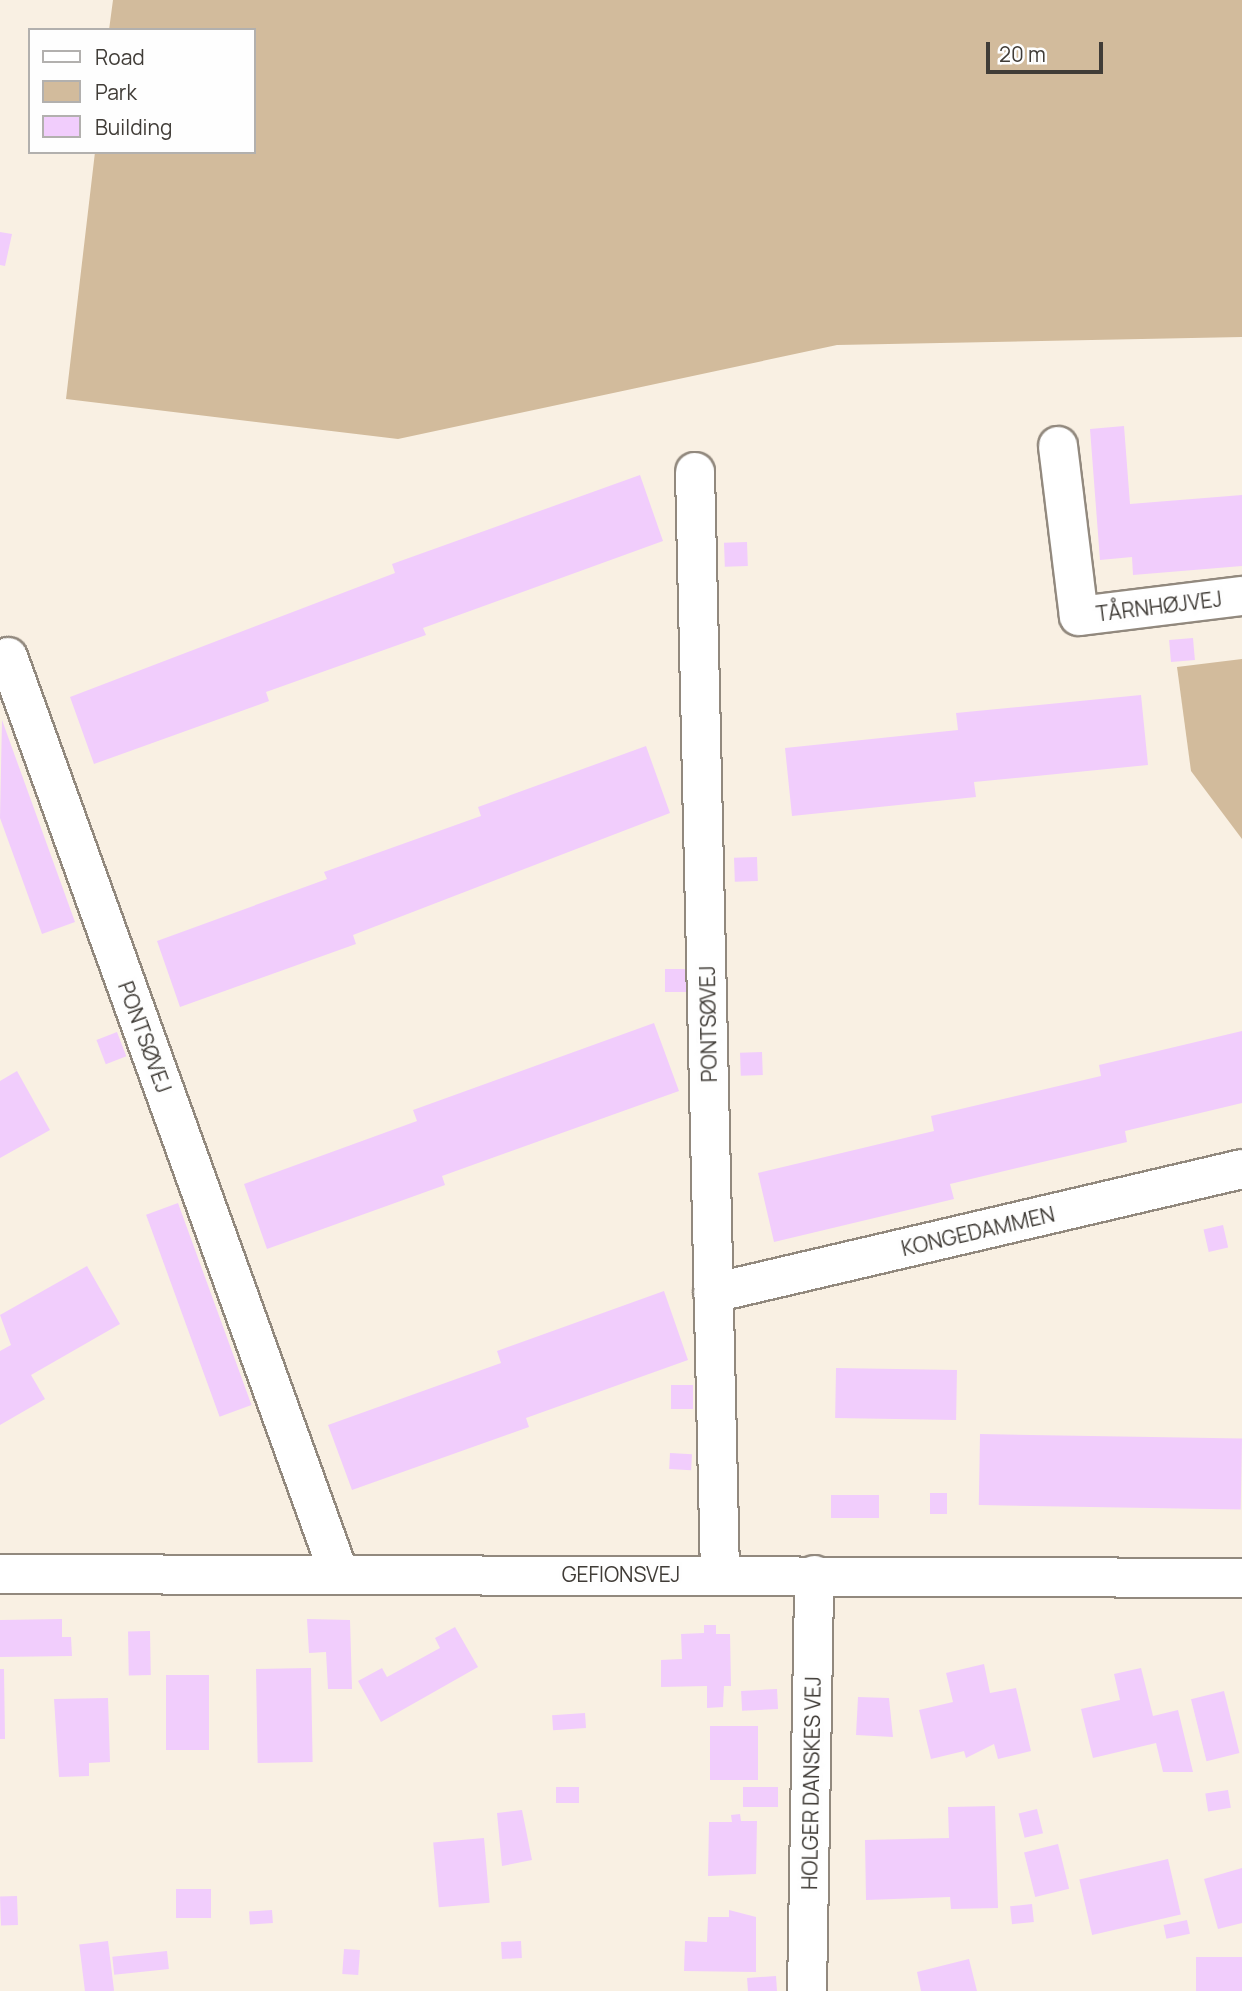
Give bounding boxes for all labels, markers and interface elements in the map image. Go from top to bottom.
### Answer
legend [28,28,256,154]
scale bar [990,28,1107,72]
text: 20 m [999,40,1046,68]
text: Road [95,43,145,71]
text: Park [95,78,137,106]
text: Building [95,113,172,141]
street label: TÅRNHØJVEJ [1095,586,1223,626]
street label: PONTSØVEJ [694,965,722,1083]
street label: PONTSØVEJ [113,978,177,1096]
street label: KONGEDAMMEN [899,1201,1057,1261]
street label: GEFIONSVEJ [562,1561,680,1587]
street label: HOLGER DANSKES VEJ [797,1676,825,1890]

